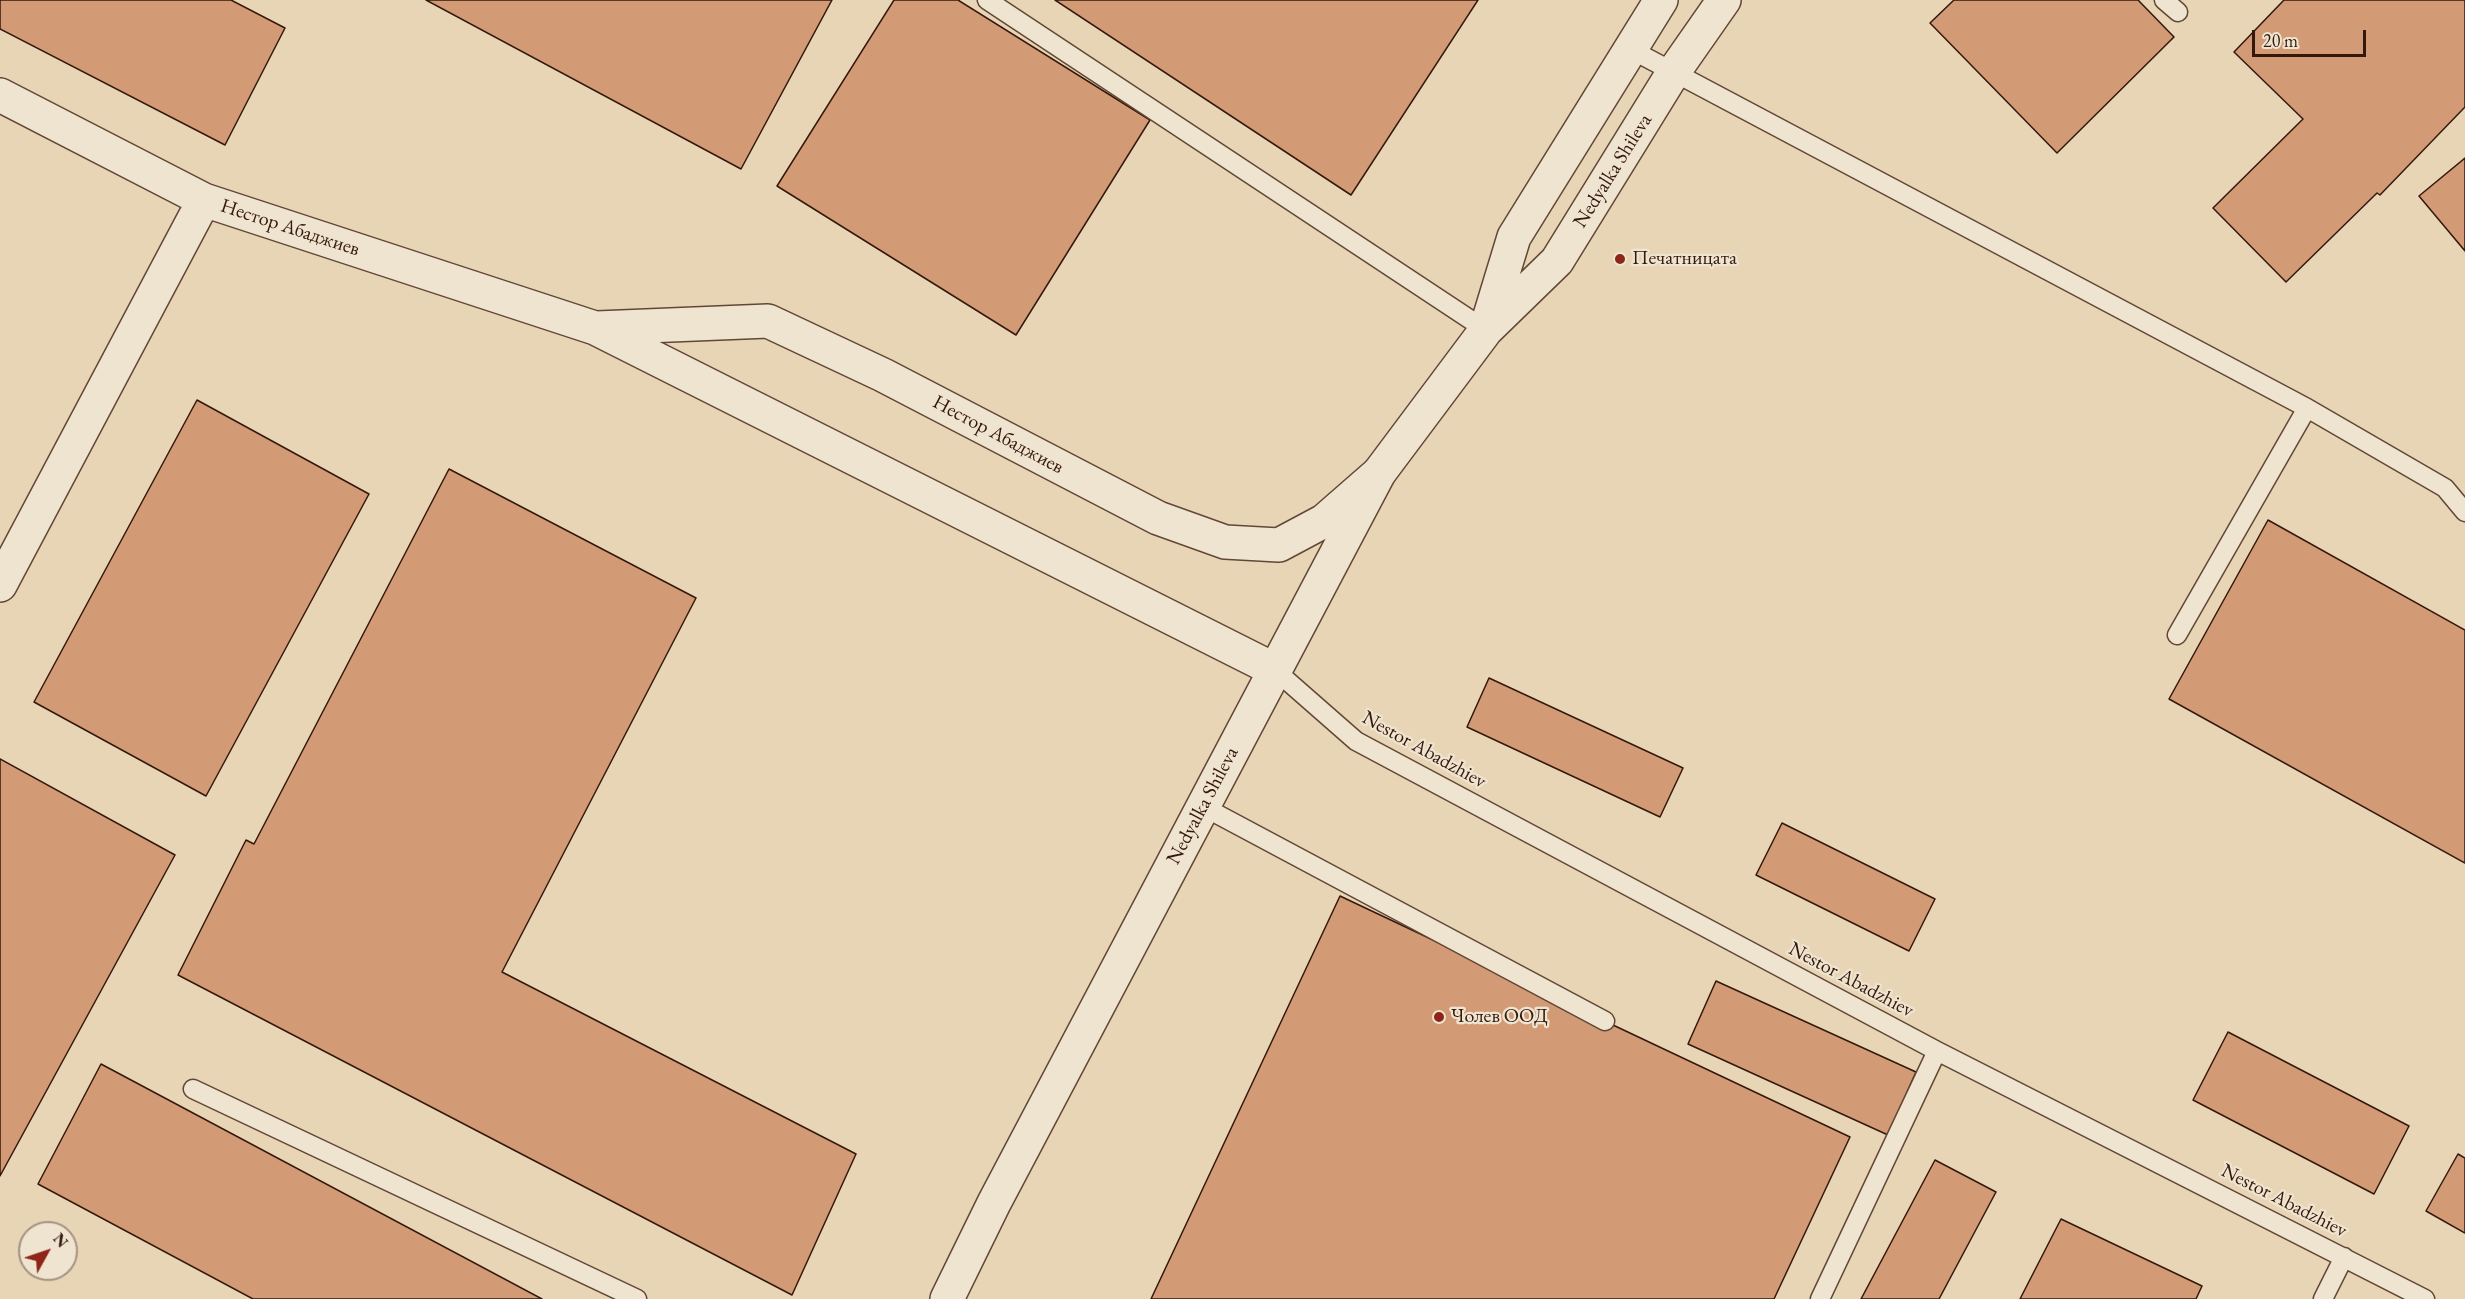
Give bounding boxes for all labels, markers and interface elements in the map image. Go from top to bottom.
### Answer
scale bar [2255,18,2369,56]
text: 20 m [2263,29,2298,52]
street label: Nedyalka Shileva [1568,110,1658,232]
street label: Нестор Абаджиев [217,194,363,262]
place label: Печатницата [1632,247,1737,271]
marker: Печатницата [1613,252,1627,266]
street label: Нестор Абаджиев [928,390,1068,480]
street label: Nestor Abadzhiev [1358,706,1490,794]
street label: Nedyalka Shileva [1162,743,1244,869]
street label: Nestor Abadzhiev [1784,937,1918,1023]
place label: Чолев ООД [1451,1005,1548,1029]
marker: Чолев ООД [1432,1010,1446,1024]
street label: Nestor Abadzhiev [2217,1159,2351,1243]
north arrow [18,1221,78,1281]
text: N [48,1229,73,1252]

